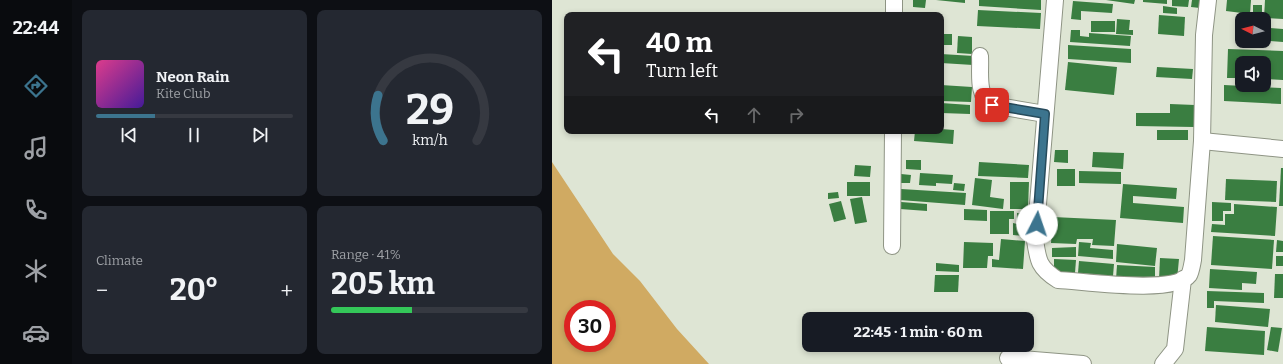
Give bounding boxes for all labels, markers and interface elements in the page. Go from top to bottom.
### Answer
north arrow [1235,12,1271,48]
map controls [1235,12,1271,92]
text: 22:44 [13,17,59,39]
text: 40 m [646,26,713,59]
icon: left [580,28,632,80]
button: sound [1235,56,1271,92]
text: Turn left [646,60,718,82]
text: Neon Rain [156,68,229,86]
icon: directions [22,72,50,100]
text: 29 [406,85,453,135]
text: Kite Club [156,86,210,101]
pin [975,88,1009,122]
icon: arrive [981,94,1003,116]
icon: left [701,104,723,126]
icon: ahead [743,104,765,126]
icon: right [785,104,807,126]
icon: previous [118,124,140,146]
icon: pause [183,124,205,146]
icon: next [249,124,271,146]
text: km/h [412,132,447,149]
icon: music [22,134,50,162]
icon: phone [22,196,50,224]
position arrow [1016,203,1058,245]
text: Range · 41% [331,247,401,262]
text: Climate [96,253,143,268]
icon: climate [22,257,50,285]
text: 205 km [331,266,435,302]
text: 20° [170,272,219,308]
text: − [96,277,108,304]
text: + [280,277,293,304]
speed limit sign: 30 [564,300,616,352]
icon: car [22,319,50,347]
text: 22:45 · 1 min · 60 m [854,323,982,341]

